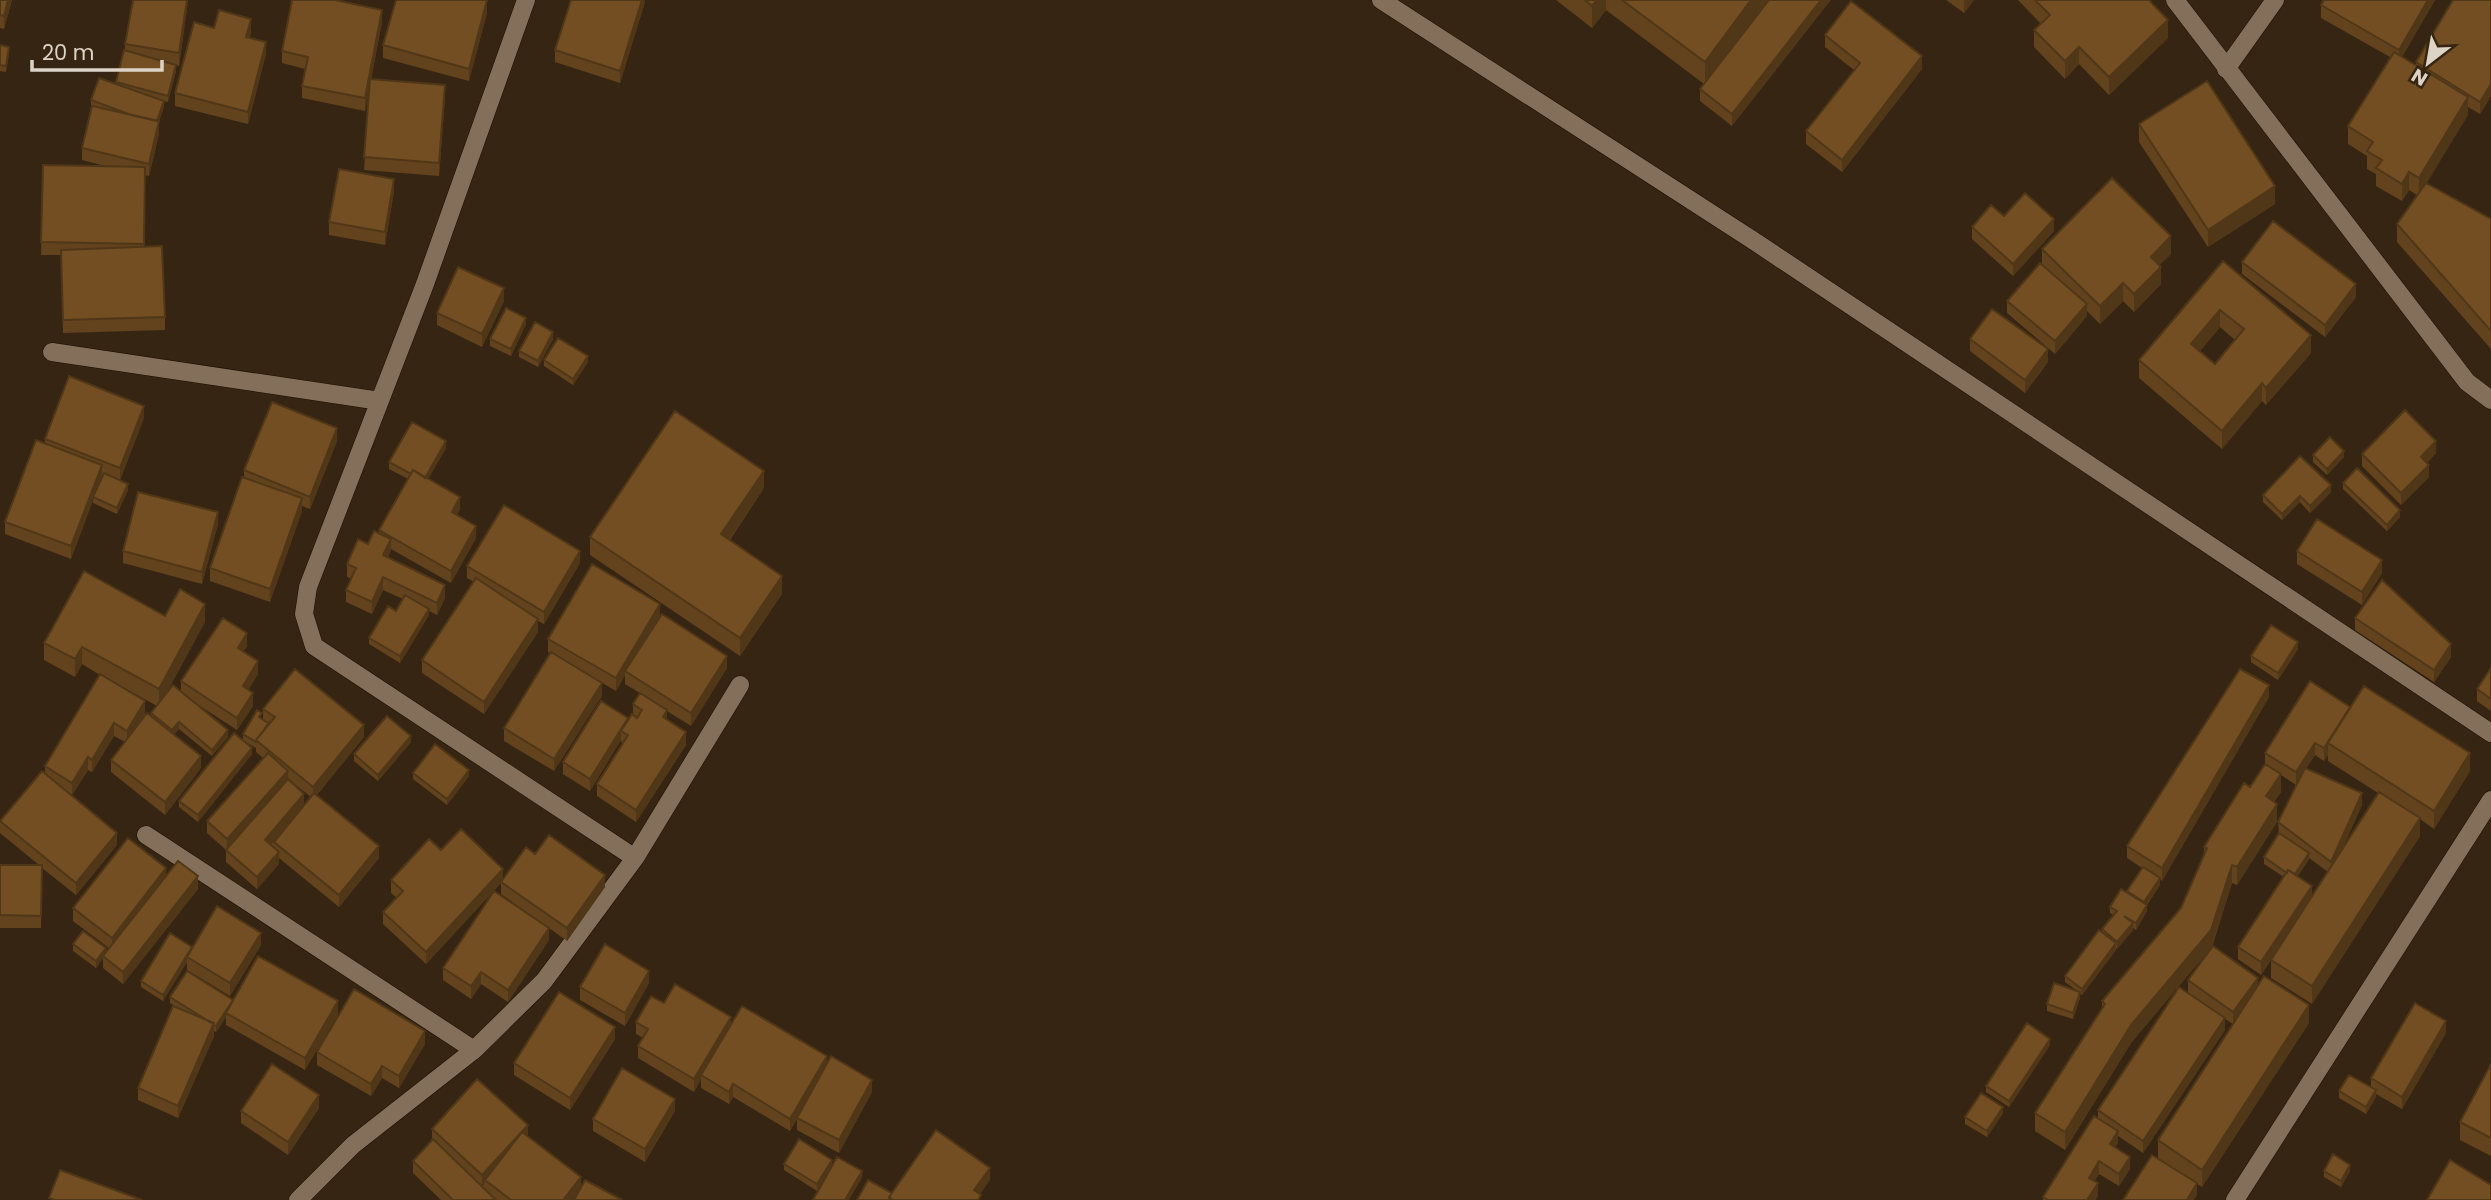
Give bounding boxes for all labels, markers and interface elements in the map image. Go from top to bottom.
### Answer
scale bar [32,28,161,72]
north arrow [2393,28,2463,98]
text: 20 m [42,38,95,67]
text: N [2406,62,2433,92]

